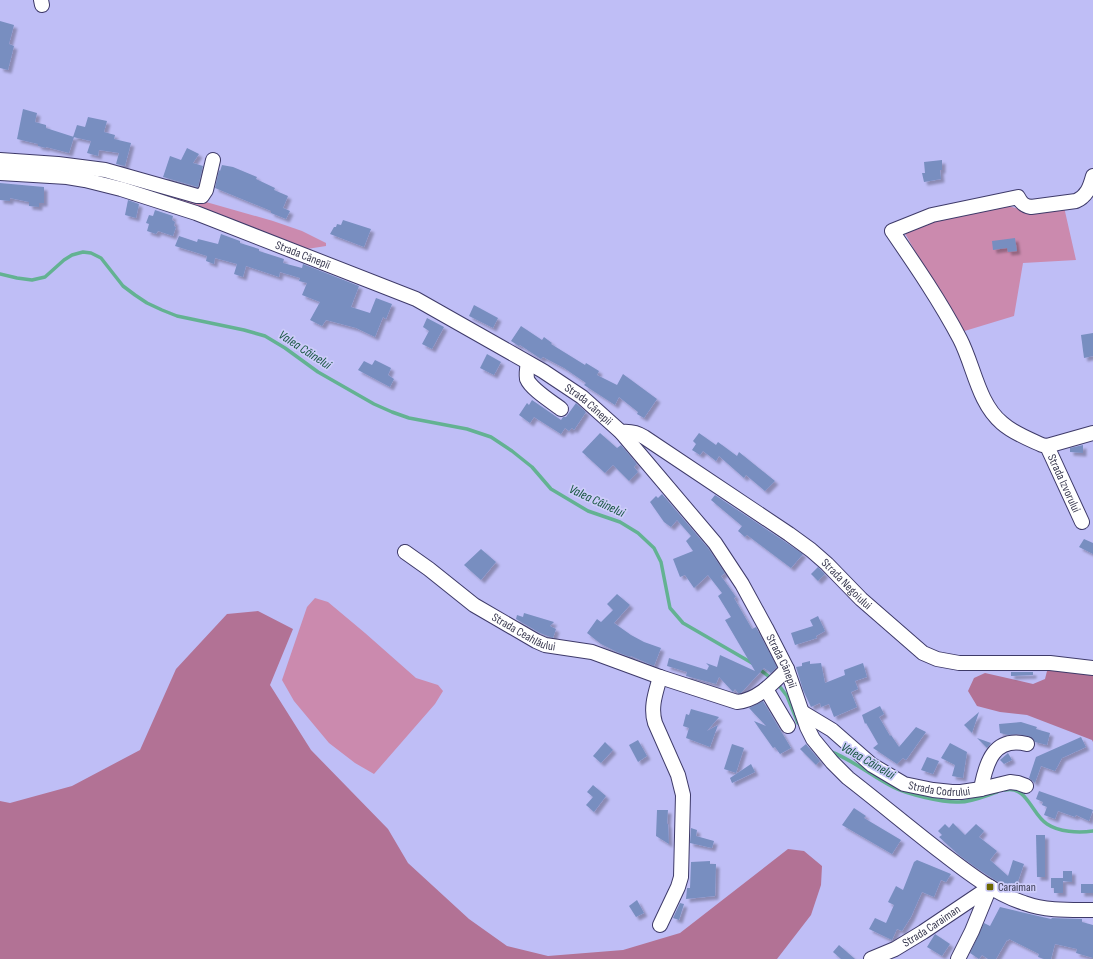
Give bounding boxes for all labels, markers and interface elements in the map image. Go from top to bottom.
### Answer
street label: Strada Cânepii [273,237,333,272]
water label: Valea Câinelui [276,327,335,373]
street label: Strada Cânepii [562,380,616,428]
street label: Strada Izvorului [1044,452,1084,515]
water label: Valea Câinelui [567,481,628,521]
street label: Strada Negoiului [818,555,875,613]
street label: Strada Ceahlăului [489,610,556,654]
street label: Strada Cânepii [763,631,800,690]
water label: Valea Câinelui [838,739,898,783]
street label: Strada Codrului [907,778,971,800]
place label: Caraiman [998,880,1036,895]
marker: Caraiman [985,882,995,892]
street label: Strada Caraiman [900,902,963,950]

